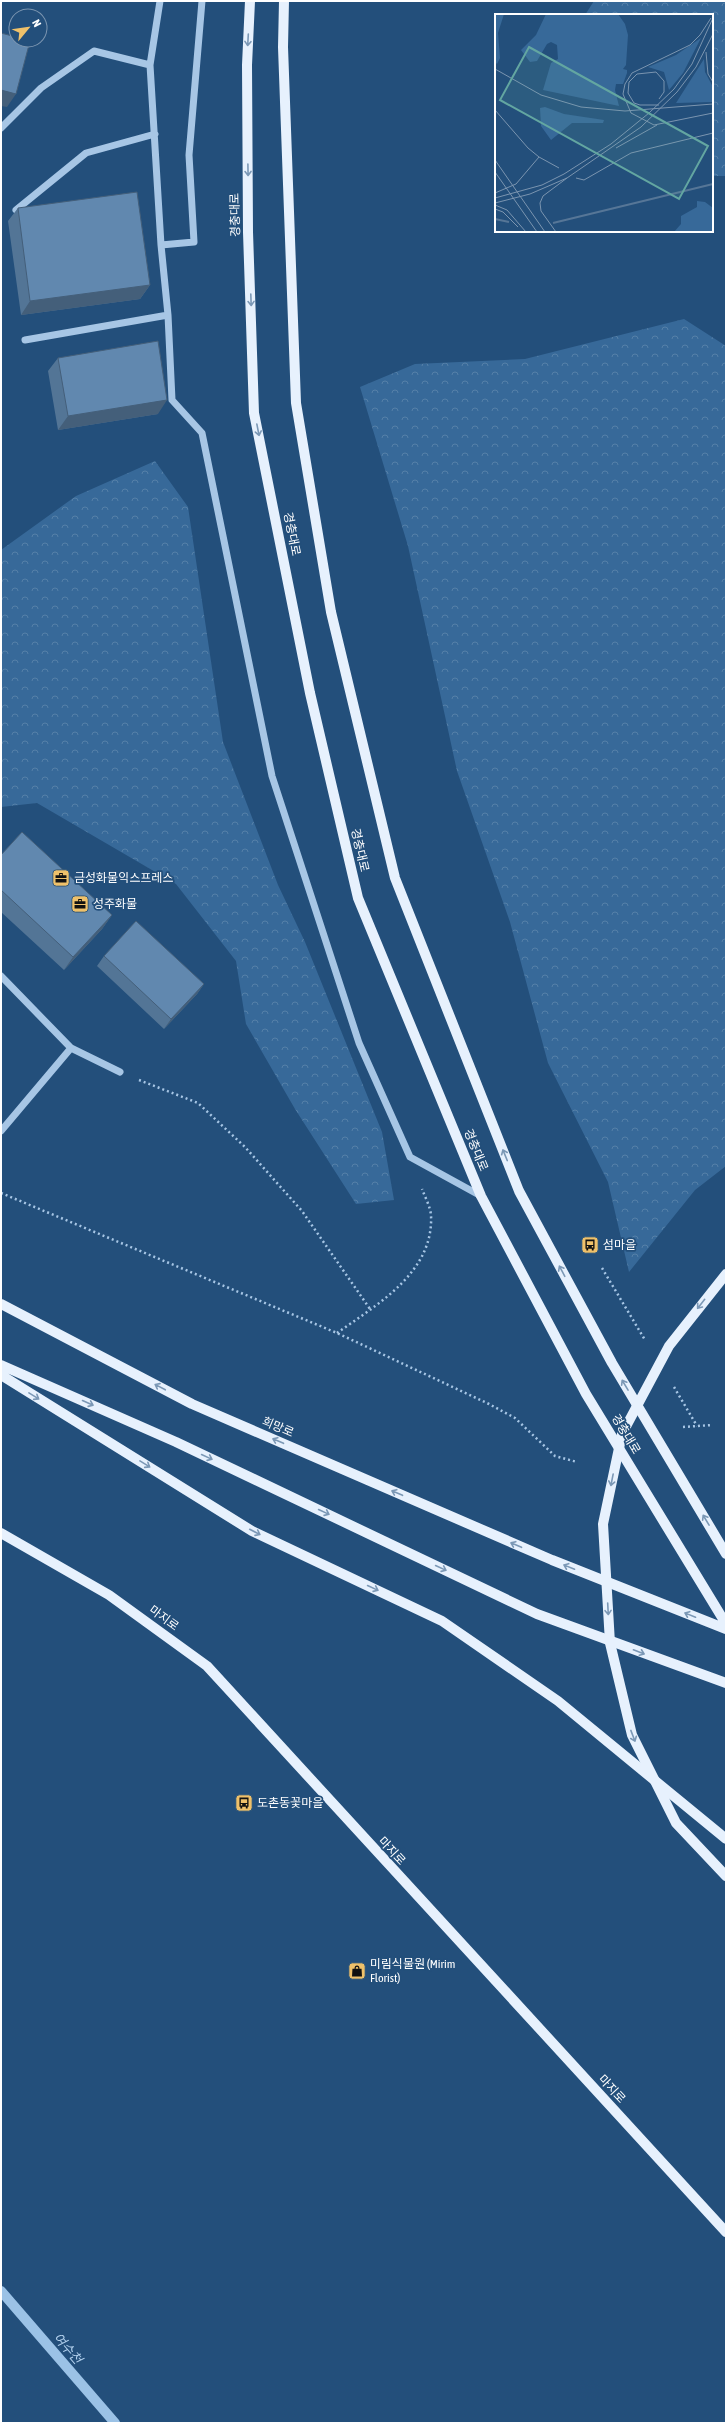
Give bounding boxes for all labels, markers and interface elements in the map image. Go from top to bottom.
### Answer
north arrow [8,8,48,48]
inset map [495,14,713,232]
text: N [30,17,44,29]
one-way arrow [244,33,252,46]
one-way arrow [244,163,252,176]
street label: 경충대로 [228,193,242,237]
one-way arrow [247,293,254,306]
one-way arrow [254,423,262,436]
street label: 경충대로 [281,511,303,557]
street label: 경충대로 [348,827,372,873]
office icon: 금성화물익스프레스 [51,868,71,888]
place label: 금성화물익스프레스 [74,871,173,885]
office icon: 성주화물 [70,894,90,914]
place label: 성주화물 [93,897,137,911]
street label: 경충대로 [461,1127,491,1173]
one-way arrow [500,1149,508,1161]
bus stop icon: 섬마을 [580,1235,600,1255]
place label: 섬마을 [603,1238,636,1252]
one-way arrow [558,1265,566,1277]
one-way arrow [697,1298,706,1309]
one-way arrow [621,1379,629,1391]
one-way arrow [154,1383,166,1390]
one-way arrow [28,1392,39,1400]
one-way arrow [82,1400,94,1408]
street label: 경충대로 [609,1411,643,1457]
street label: 희망로 [260,1414,296,1440]
one-way arrow [272,1437,284,1444]
one-way arrow [200,1454,212,1461]
one-way arrow [139,1461,151,1469]
one-way arrow [608,1473,616,1486]
one-way arrow [391,1489,403,1496]
one-way arrow [318,1509,330,1516]
one-way arrow [702,1515,710,1526]
one-way arrow [249,1529,261,1537]
one-way arrow [511,1540,523,1548]
one-way arrow [563,1562,575,1570]
one-way arrow [435,1565,447,1572]
one-way arrow [366,1585,378,1592]
one-way arrow [604,1602,611,1615]
street label: 마지로 [146,1603,182,1633]
one-way arrow [684,1610,696,1618]
one-way arrow [633,1649,645,1657]
one-way arrow [630,1729,638,1741]
bus stop icon: 도촌동꽃마을 [234,1793,254,1813]
place label: 도촌동꽃마을 [257,1796,323,1810]
street label: 마지로 [376,1834,408,1868]
place label: 미림식물원 (Mirim Florist) [370,1957,455,1985]
shop icon: 미림식물원 (Mirim Florist) [347,1961,367,1981]
street label: 마지로 [596,2072,628,2106]
water label: 여수천 [50,2330,86,2368]

